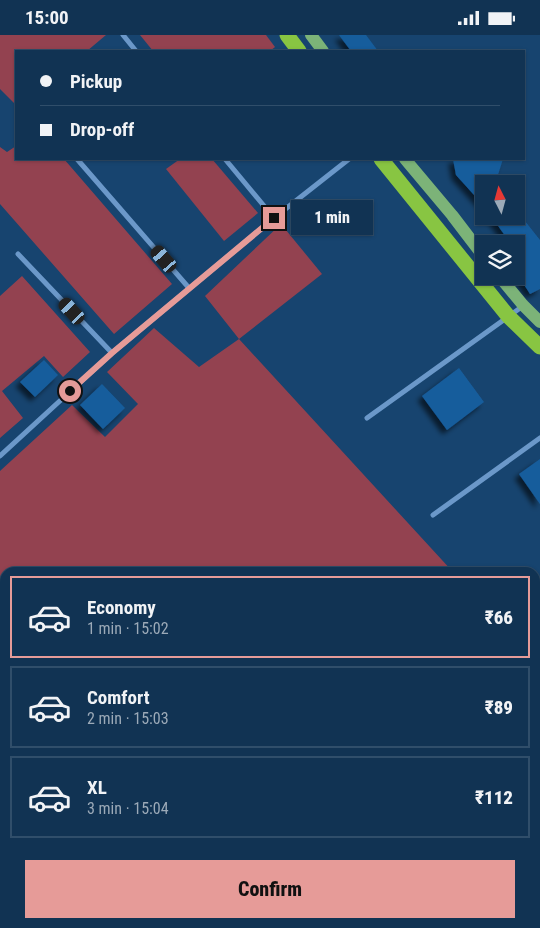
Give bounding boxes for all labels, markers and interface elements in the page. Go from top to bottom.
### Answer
text: 15:00 [25,6,69,29]
text: Pickup [70,70,122,93]
text: Drop-off [70,118,134,141]
north arrow [475,175,525,225]
map controls [475,175,525,285]
callout: 1 min [292,201,374,235]
route end [263,207,285,229]
text: 1 min [314,208,350,227]
button: layers [475,235,525,285]
car [148,243,179,275]
car [56,295,87,327]
route start [59,380,81,402]
icon: car [27,595,72,640]
text: Economy [87,596,156,619]
text: ₹66 [485,606,513,629]
text: 1 min · 15:02 [87,619,169,638]
icon: car [27,685,72,730]
text: Comfort [87,686,150,709]
text: ₹89 [485,696,513,719]
text: 2 min · 15:03 [87,709,169,728]
icon: car [27,775,72,820]
text: XL [87,776,107,799]
text: ₹112 [475,786,513,809]
text: 3 min · 15:04 [87,799,169,818]
button: Confirm [25,860,515,918]

